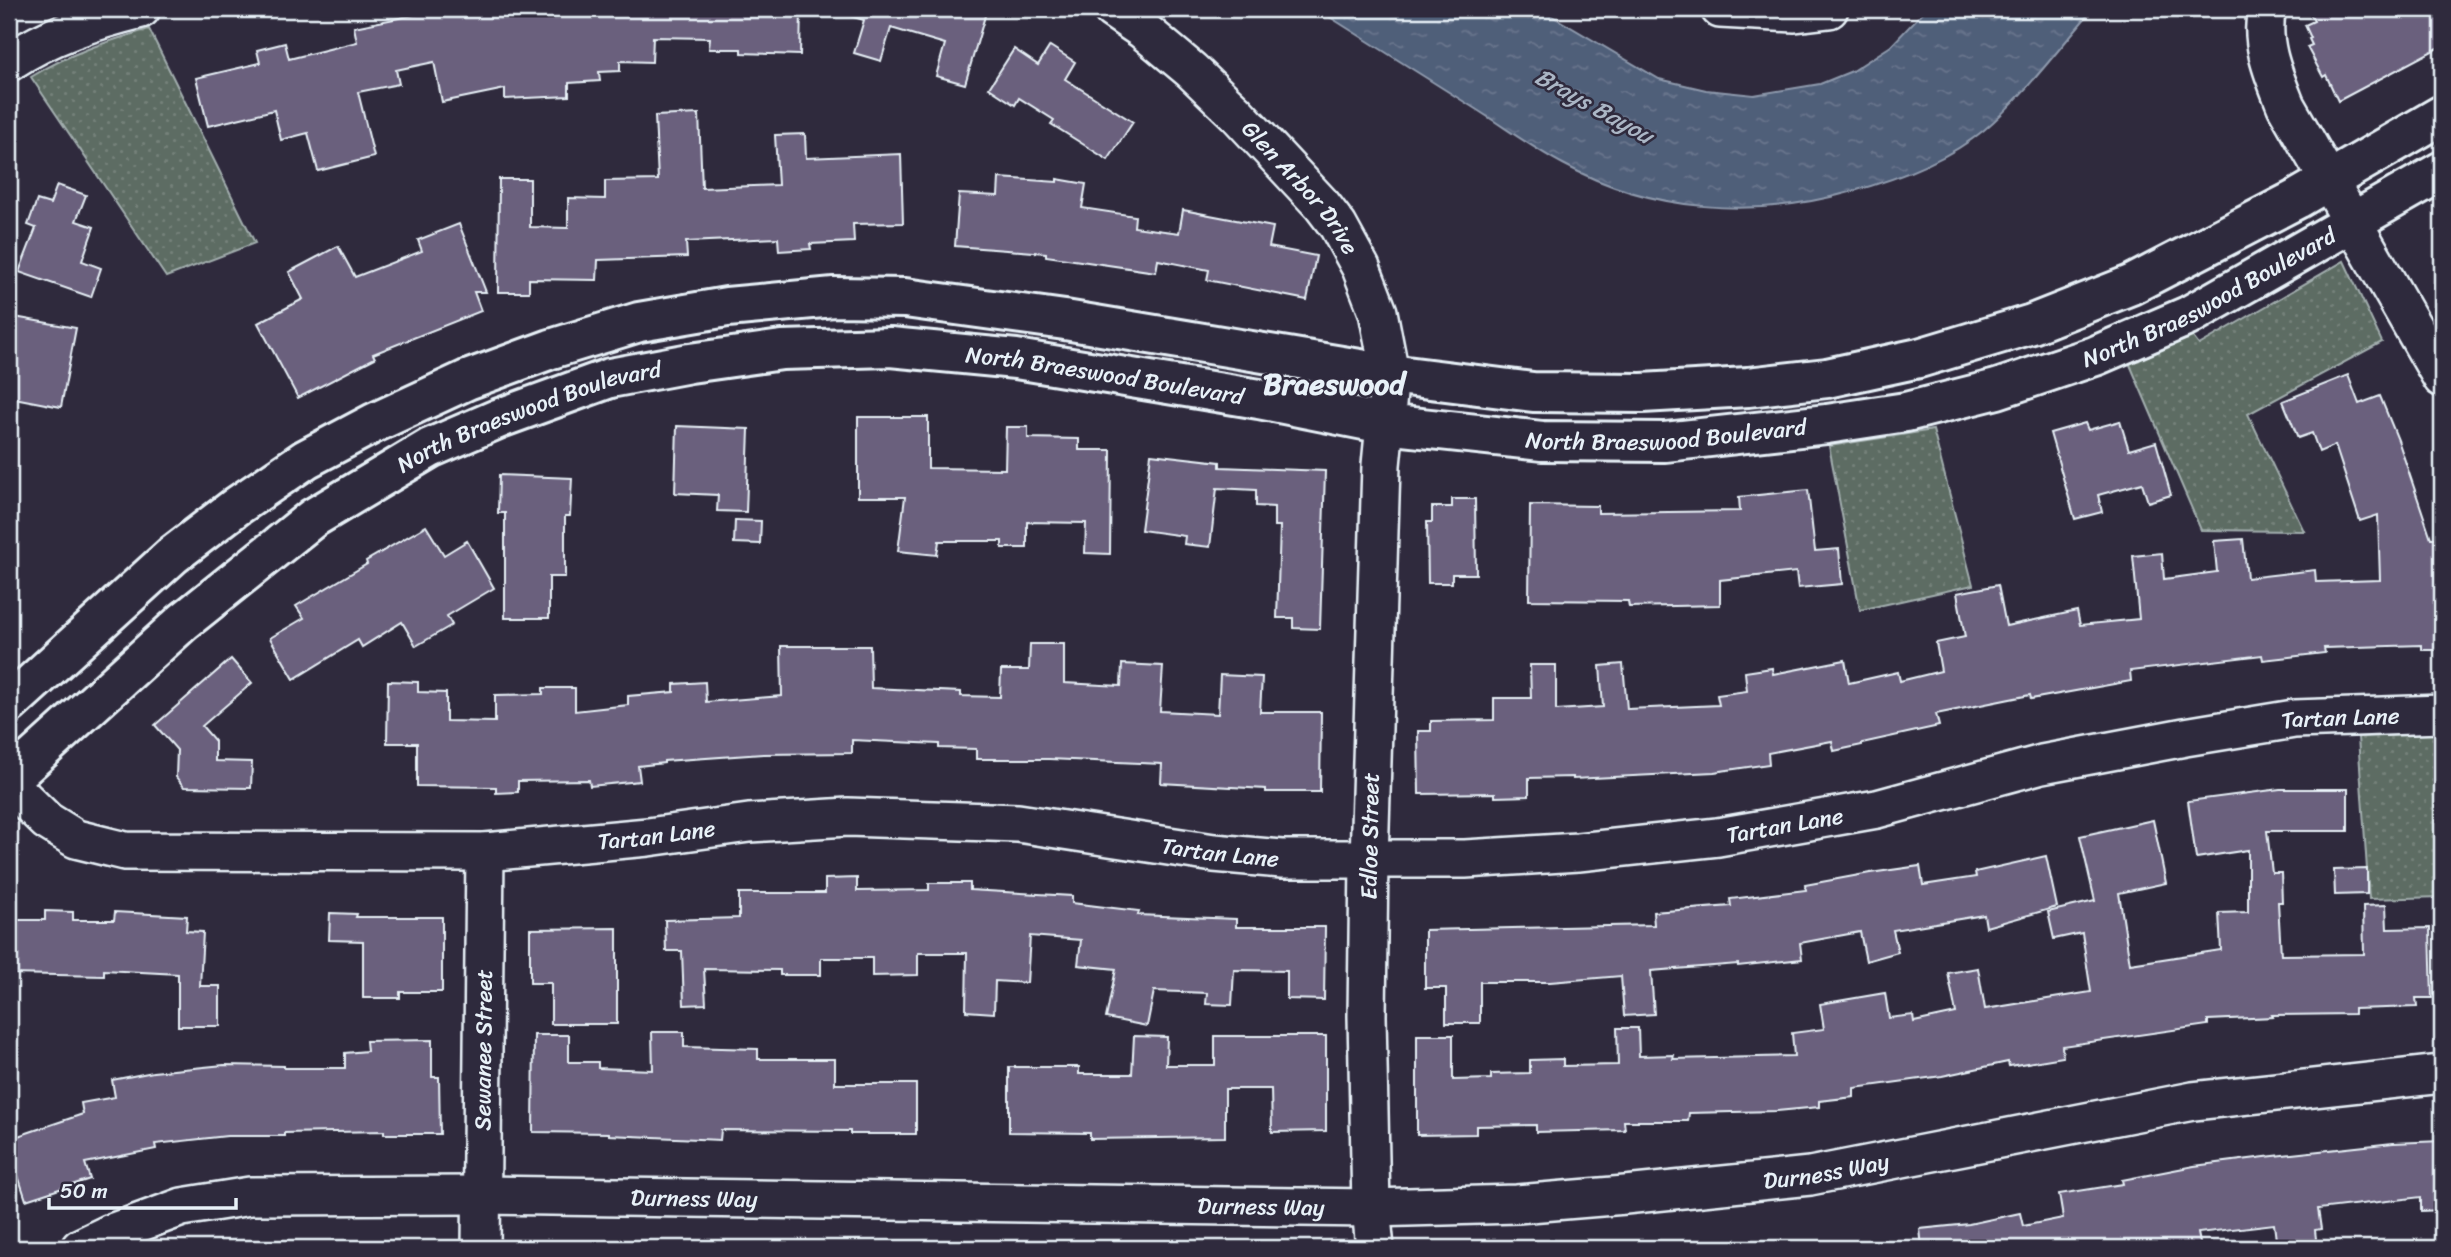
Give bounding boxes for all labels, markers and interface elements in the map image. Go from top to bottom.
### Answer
water label: Brays Bayou [1527,56,1664,157]
street label: Glen Arbor Drive [1231,110,1371,263]
street label: North Braeswood Boulevard [2077,214,2345,379]
street label: North Braeswood Boulevard [964,334,1249,417]
street label: North Braeswood Boulevard [388,348,666,484]
district label: Braeswood [1263,357,1408,411]
street label: North Braeswood Boulevard [1524,406,1810,463]
street label: Tartan Lane [2278,695,2400,741]
street label: Edloe Street [1348,772,1392,900]
street label: Tartan Lane [1723,795,1847,856]
street label: Tartan Lane [596,807,718,862]
street label: Tartan Lane [1159,825,1281,879]
street label: Sewanee Street [462,969,504,1131]
street label: Durness Way [1761,1140,1893,1201]
scale bar [49,1166,236,1210]
text: 50 m [60,1172,108,1210]
street label: Durness Way [630,1177,758,1220]
street label: Durness Way [1197,1185,1325,1228]

